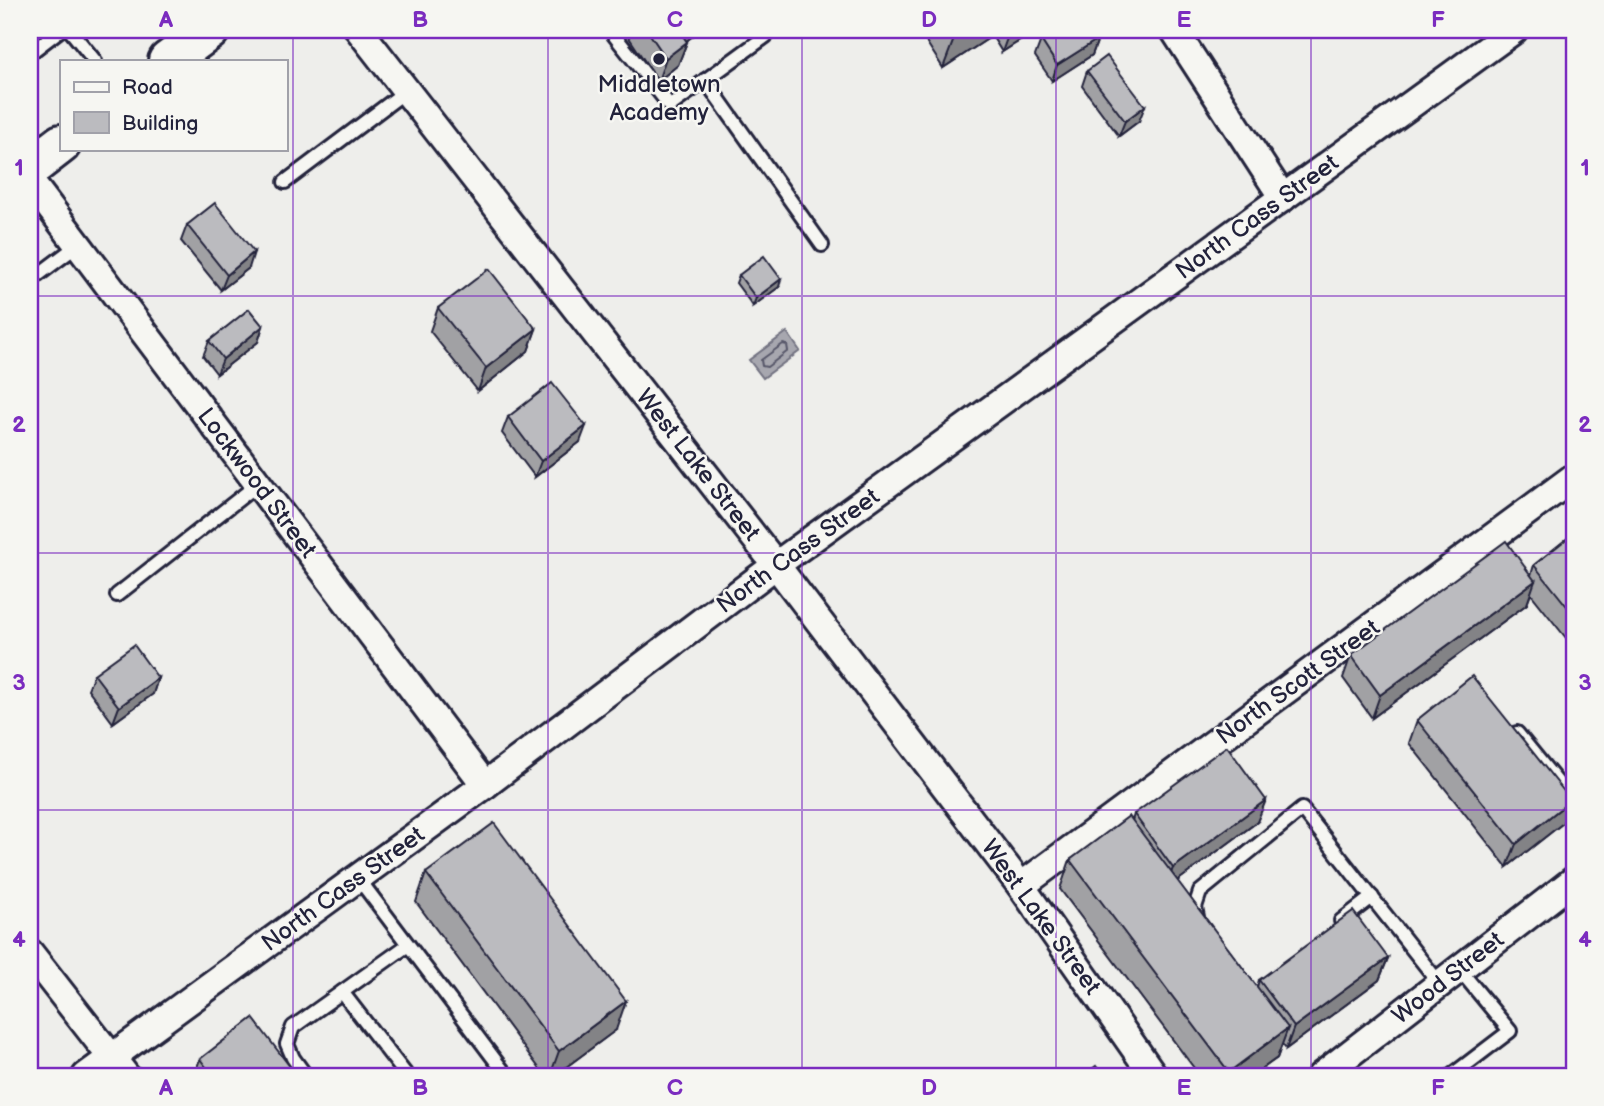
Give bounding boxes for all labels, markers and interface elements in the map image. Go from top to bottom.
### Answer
text: A [158,6,174,34]
text: B [412,6,428,34]
text: C [667,6,683,34]
text: D [921,6,937,34]
text: E [1177,6,1192,34]
text: F [1431,6,1445,34]
marker: Middletown Academy [651,51,667,67]
legend [60,60,287,150]
place label: Middletown Academy [597,70,721,127]
text: Road [122,75,173,100]
text: Building [122,111,198,136]
street label: North Cass Street [1170,148,1345,286]
text: 1 [14,154,24,182]
text: 1 [1580,154,1590,182]
street label: West Lake Street [630,383,767,547]
street label: Lockwood Street [191,402,323,564]
text: 2 [12,411,26,439]
text: 2 [1578,411,1592,439]
street label: North Cass Street [711,482,886,620]
street label: North Scott Street [1211,613,1386,751]
text: 3 [12,669,26,697]
text: 3 [1578,669,1592,697]
street label: North Cass Street [256,820,431,958]
street label: West Lake Street [975,834,1107,1001]
street label: Wood Street [1386,925,1510,1031]
text: 4 [12,926,26,954]
text: 4 [1578,926,1592,954]
text: A [158,1074,174,1102]
text: B [412,1074,428,1102]
text: C [667,1074,683,1102]
text: D [921,1074,937,1102]
text: E [1177,1074,1192,1102]
text: F [1431,1074,1445,1102]

